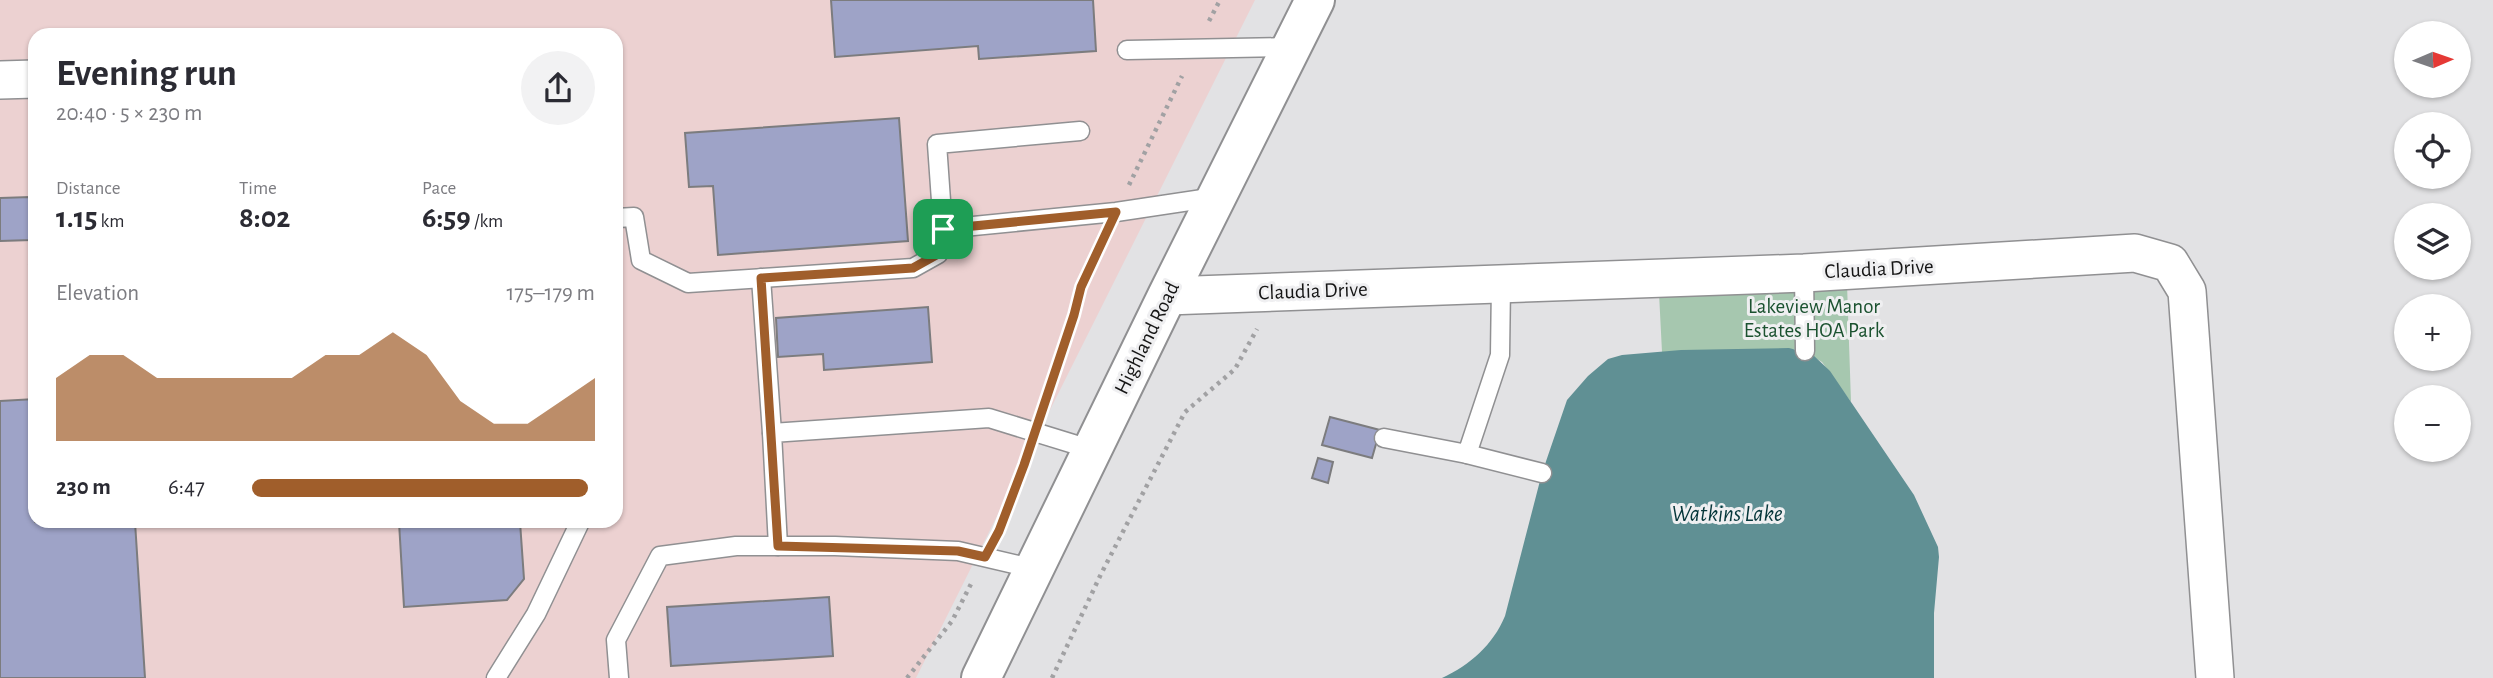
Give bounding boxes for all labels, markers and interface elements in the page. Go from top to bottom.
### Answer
north arrow [2394,21,2471,98]
map controls [2394,21,2471,462]
button: share [521,51,595,125]
text: Evening run [56,55,237,93]
text: 20:40 · 5 × 230 m [56,102,202,125]
button: locate [2394,112,2471,189]
text: Distance [56,179,120,198]
text: Time [239,179,277,198]
text: Pace [422,179,456,198]
pin [913,199,973,259]
text: 1.15 [56,203,97,233]
text: 8:02 [239,203,290,233]
text: 6:59 [422,203,471,233]
button: layers [2394,203,2471,280]
icon: arrive [924,210,962,248]
text: km [97,212,124,231]
text: /km [471,212,503,231]
street label: Claudia Drive [1824,256,1934,282]
street label: Highland Road [1111,278,1183,398]
street label: Claudia Drive [1258,279,1368,303]
text: Elevation [56,282,139,305]
text: 175–179 m [506,282,595,305]
button: + [2394,294,2471,371]
park label: Lakeview Manor Estates HOA Park [1744,296,1885,341]
button: − [2394,385,2471,462]
text: 230 m [56,476,111,499]
text: 6:47 [168,476,205,499]
water label: Watkins Lake [1671,503,1783,526]

